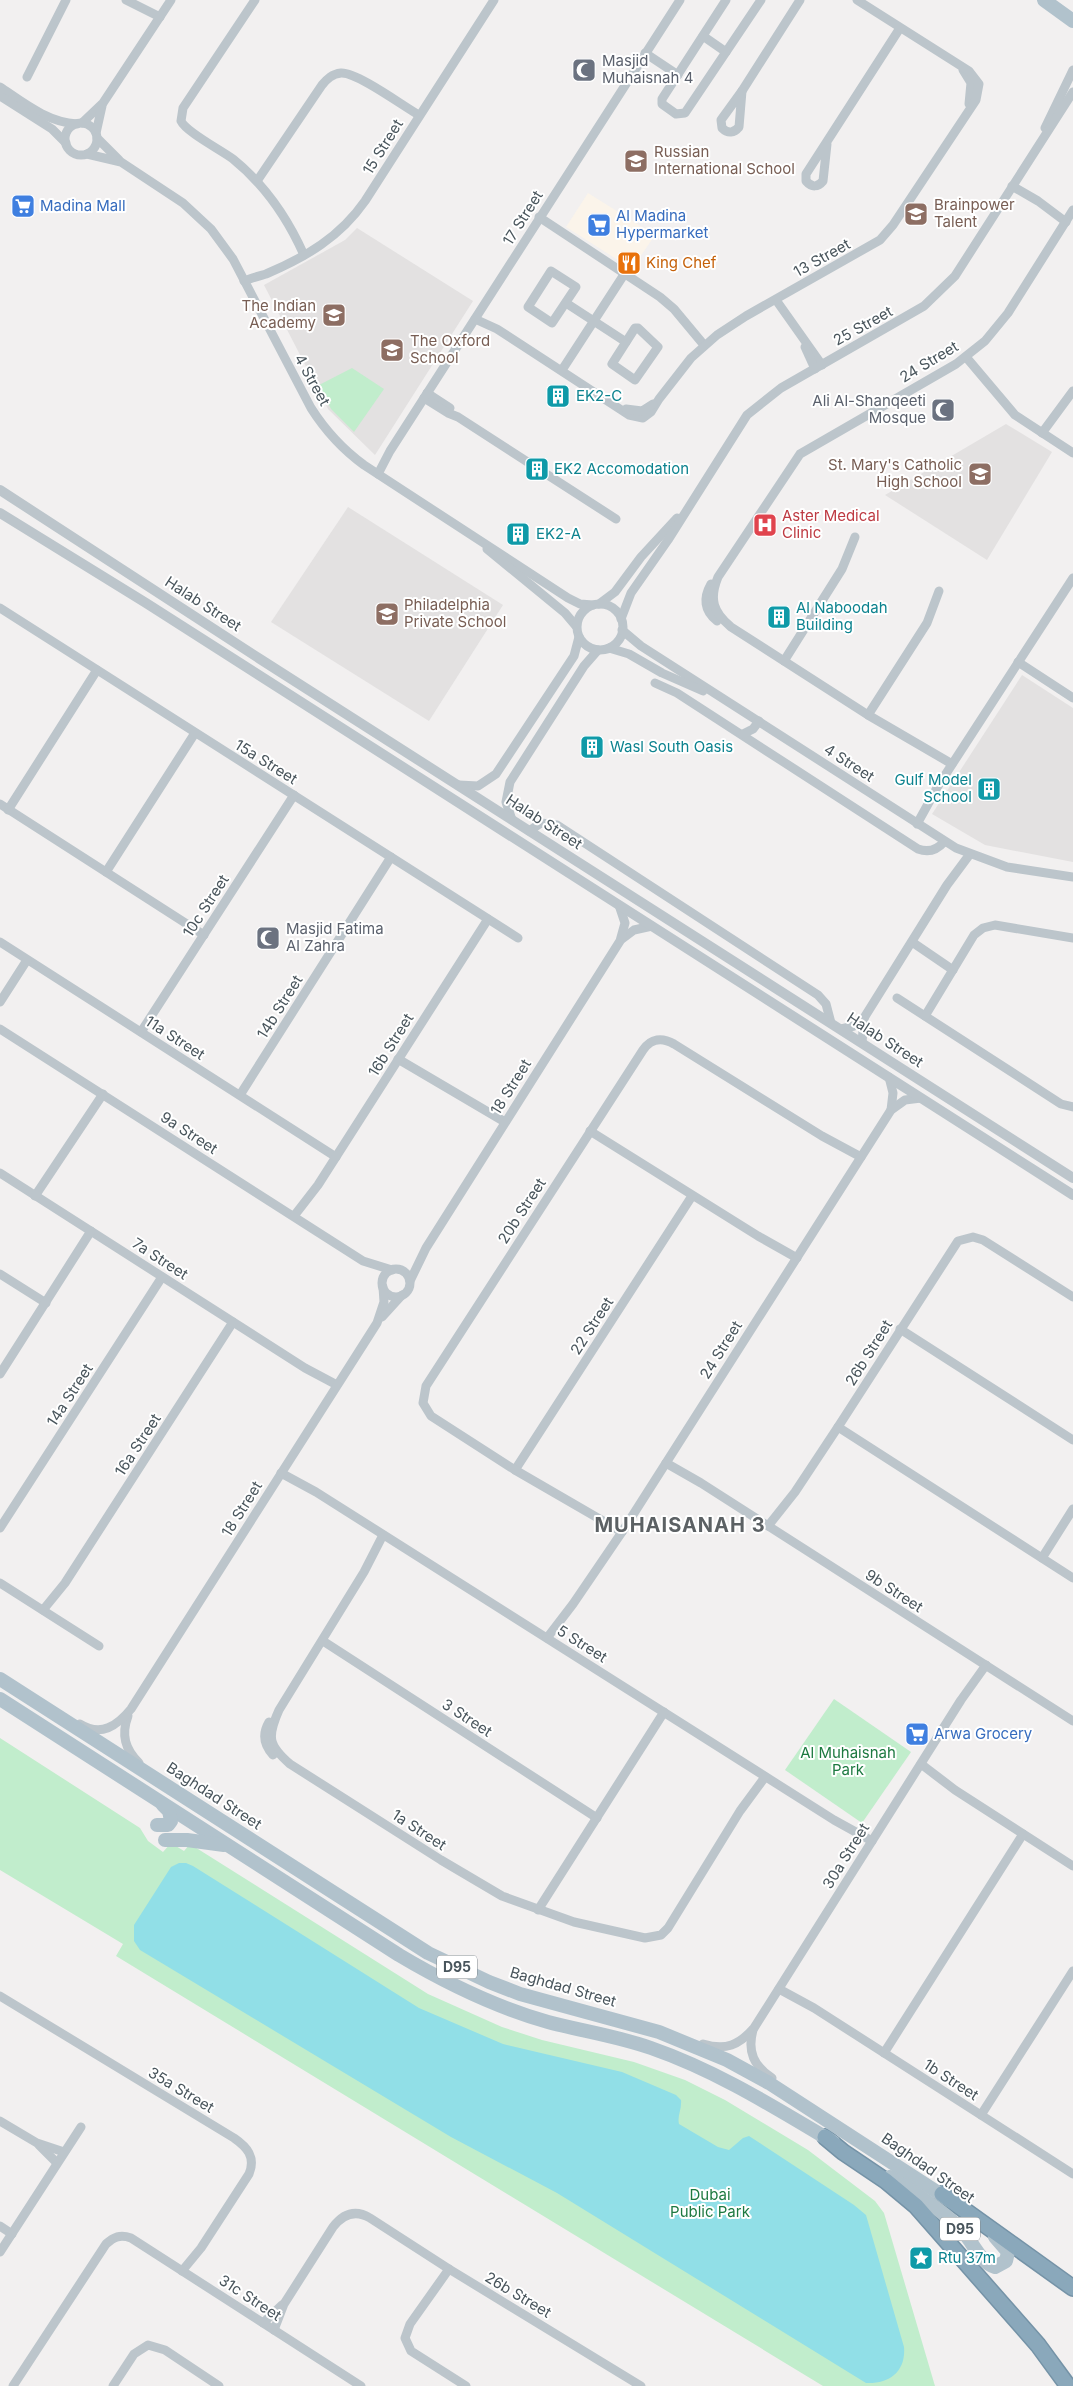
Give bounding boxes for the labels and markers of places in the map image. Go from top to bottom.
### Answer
place label: Masjid Muhaisnah 4 [602,51,693,87]
mosque icon: Masjid Muhaisnah 4 [571,57,597,83]
place label: Russian International School [654,142,795,178]
school or university icon: Russian International School [623,148,649,174]
supermarket icon: Madina Mall [10,193,36,219]
place label: Brainpower Talent [934,195,1015,231]
place label: Madina Mall [40,196,126,215]
school or university icon: Brainpower Talent [903,201,929,227]
place label: Al Madina Hypermarket [616,206,709,242]
supermarket icon: Al Madina Hypermarket [586,212,612,238]
restaurant icon: King Chef [616,250,642,276]
place label: King Chef [646,253,717,272]
place label: The Indian Academy [241,296,317,332]
school or university icon: The Indian Academy [321,302,347,328]
place label: The Oxford School [410,331,490,367]
school or university icon: The Oxford School [379,337,405,363]
building icon: EK2-C [545,383,571,409]
place label: EK2-C [576,386,622,405]
place label: Ali Al-Shanqeeti Mosque [812,391,926,427]
mosque icon: Ali Al-Shanqeeti Mosque [930,397,956,423]
place label: St. Mary's Catholic High School [828,455,962,491]
building icon: EK2 Accomodation [524,456,550,482]
place label: EK2 Accomodation [554,459,689,478]
school or university icon: St. Mary's Catholic High School [967,461,993,487]
place label: Aster Medical Clinic [782,506,880,542]
hospital icon: Aster Medical Clinic [752,512,778,538]
building icon: EK2-A [505,521,531,547]
place label: EK2-A [536,524,581,543]
place label: Philadelphia Private School [404,595,506,631]
place label: Al Naboodah Building [796,598,888,634]
school or university icon: Philadelphia Private School [374,601,400,627]
building icon: Al Naboodah Building [766,604,792,630]
building icon: Wasl South Oasis [579,734,605,760]
place label: Wasl South Oasis [610,737,733,756]
place label: Gulf Model School [894,770,972,806]
building icon: Gulf Model School [976,776,1002,802]
place label: Masjid Fatima Al Zahra [286,919,384,955]
mosque icon: Masjid Fatima Al Zahra [255,925,281,951]
supermarket icon: Arwa Grocery [904,1721,930,1747]
place label: Arwa Grocery [934,1724,1033,1743]
place icon: Rtu 37m [908,2245,934,2271]
place label: Rtu 37m [938,2248,996,2267]

